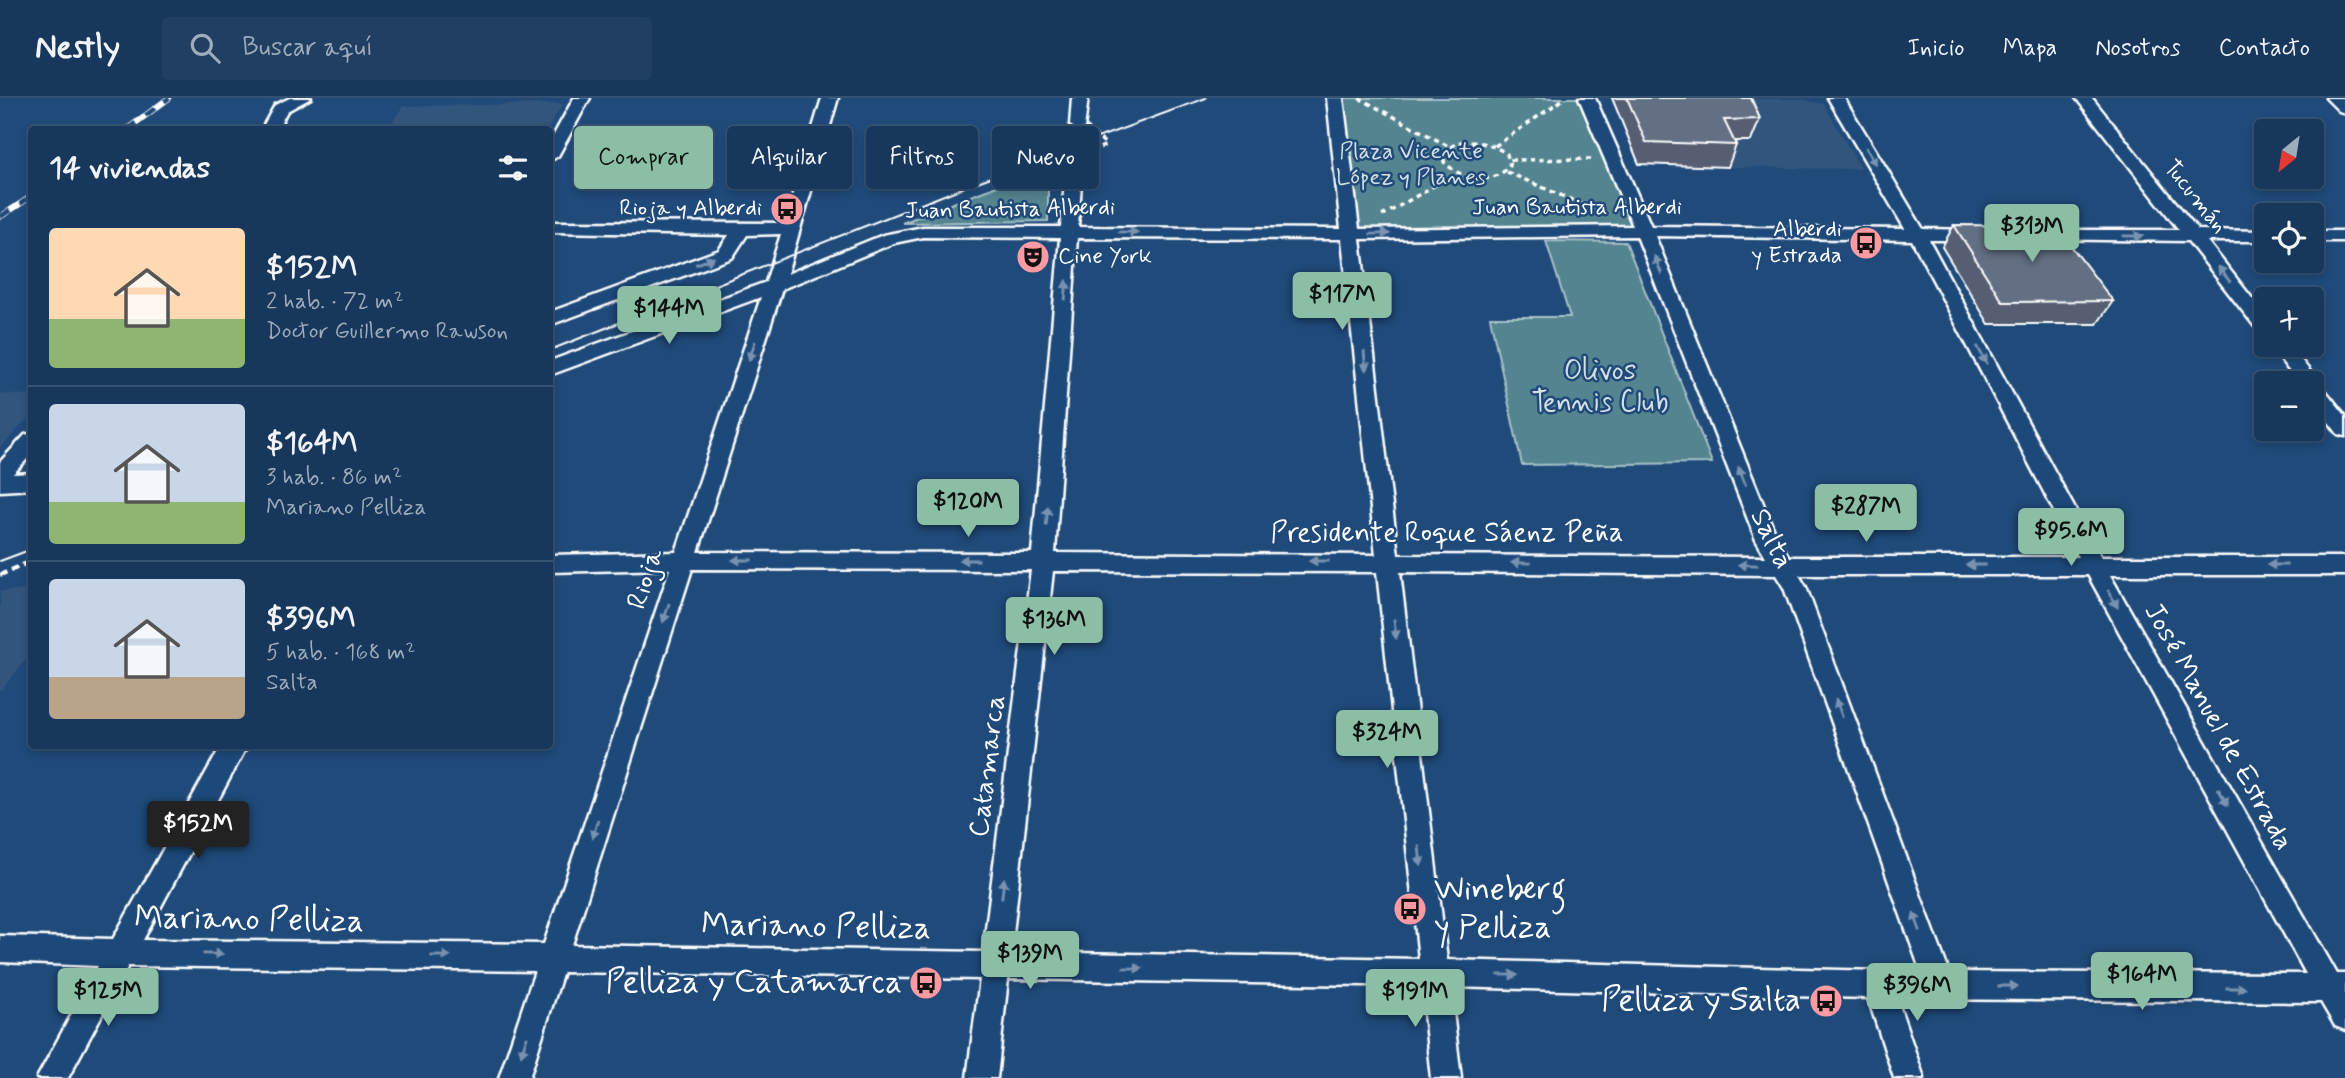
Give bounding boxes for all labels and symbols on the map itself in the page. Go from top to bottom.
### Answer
north arrow [2254,119,2324,189]
park label: Plaza Vicente López y Planes [1336,137,1486,193]
one-way arrow [1864,147,1877,166]
street label: Tucumán [2156,154,2234,240]
bus stop icon: Rioja y Alberdi [768,190,806,228]
street label: Juan Bautista Alberdi [905,193,1115,227]
street label: Juan Bautista Alberdi [1472,193,1682,223]
place label: Rioja y Alberdi [619,194,762,224]
pin: $313M [1983,204,2081,264]
place label: Alberdi y Estrada [1751,215,1842,271]
bus stop icon: Alberdi y Estrada [1847,224,1885,262]
one-way arrow [1117,226,1139,238]
one-way arrow [1369,228,1391,240]
one-way arrow [2122,230,2144,241]
theatre icon: Cine York [1014,238,1052,276]
place label: Cine York [1058,242,1152,272]
one-way arrow [1652,254,1663,275]
one-way arrow [695,256,716,267]
one-way arrow [2218,265,2232,283]
pin: $117M [1293,272,1391,332]
one-way arrow [1061,279,1072,301]
pin: $144M [620,286,718,346]
one-way arrow [747,340,757,361]
one-way arrow [1976,345,1988,365]
one-way arrow [1360,350,1371,372]
park label: Olivos Tennis Club [1531,353,1669,422]
one-way arrow [1736,466,1747,487]
pin: $120M [919,480,1017,539]
pin: $287M [1817,484,1915,544]
street label: Salta [1741,503,1801,575]
one-way arrow [1042,505,1053,527]
pin: $95.6M [2014,508,2128,568]
street label: Presidente Roque Sáenz Peña [1271,515,1623,552]
street label: Rioja [619,544,673,614]
one-way arrow [731,554,753,566]
one-way arrow [958,554,980,566]
one-way arrow [1308,555,1330,567]
one-way arrow [1510,557,1532,569]
one-way arrow [1965,559,1987,571]
one-way arrow [2266,559,2288,571]
one-way arrow [1737,560,1759,571]
one-way arrow [2107,589,2119,608]
street label: José Manuel de Estrada [2135,597,2301,857]
pin: $136M [1005,598,1103,657]
one-way arrow [660,603,671,624]
one-way arrow [1390,619,1401,641]
street label: Catamarca [961,693,1015,839]
one-way arrow [1833,697,1844,718]
pin: $324M [1338,710,1436,770]
one-way arrow [2217,788,2229,807]
pin: $152M [149,802,247,861]
one-way arrow [589,819,599,840]
one-way arrow [1415,845,1426,867]
place label: Wineberg y Pelliza [1434,868,1566,950]
one-way arrow [998,877,1009,899]
bus stop icon: Wineberg y Pelliza [1391,890,1429,928]
street label: Mariano Pelliza [134,896,364,944]
street label: Mariano Pelliza [701,903,931,951]
one-way arrow [1911,911,1922,932]
pin: $139M [981,932,1079,991]
one-way arrow [202,948,224,960]
one-way arrow [430,951,452,962]
pin: $164M [2093,953,2191,1012]
place label: Pelliza y Catamarca [606,961,902,1005]
one-way arrow [1123,962,1145,974]
bus stop icon: Pelliza y Catamarca [907,964,945,1002]
pin: $396M [1868,964,1966,1023]
pin: $125M [59,968,157,1028]
one-way arrow [1497,969,1519,981]
pin: $191M [1366,970,1464,1029]
place label: Pelliza y Salta [1601,979,1801,1023]
one-way arrow [1997,980,2019,992]
bus stop icon: Pelliza y Salta [1807,982,1845,1020]
one-way arrow [2225,982,2247,994]
one-way arrow [518,1035,529,1056]

